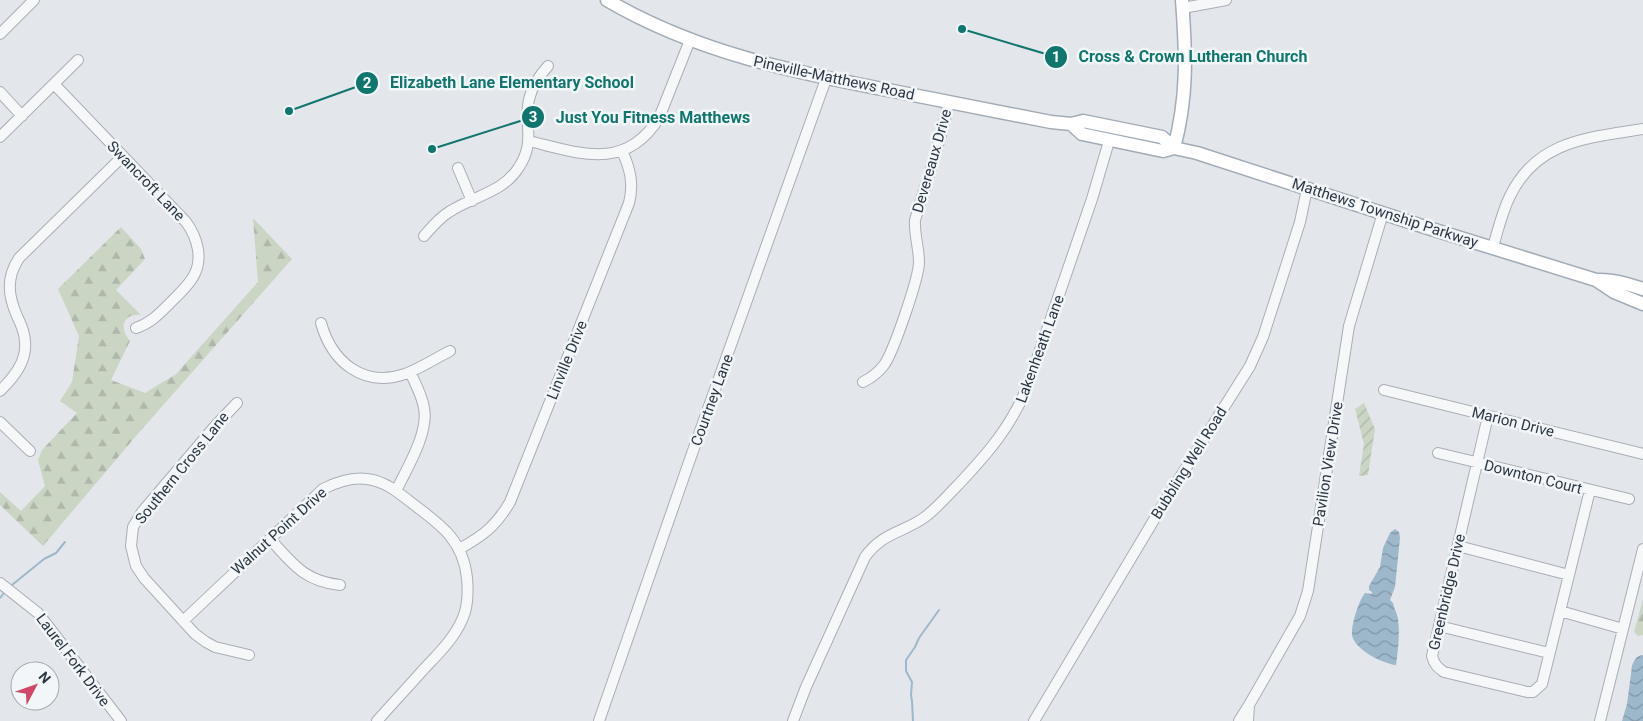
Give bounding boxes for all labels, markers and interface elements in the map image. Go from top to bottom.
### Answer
callout: Cross & Crown Lutheran Church [1044,41,1318,72]
text: Cross & Crown Lutheran Church [1079,47,1307,66]
text: 1 [1052,48,1060,66]
street label: Pineville-Matthews Road [752,52,916,104]
callout: Elizabeth Lane Elementary School [355,67,644,98]
text: Elizabeth Lane Elementary School [390,73,634,92]
text: 2 [363,74,372,92]
callout: Just You Fitness Matthews [520,102,760,133]
street label: Devereaux Drive [909,107,955,215]
text: 3 [529,108,537,126]
text: Just You Fitness Matthews [556,108,750,127]
street label: Swancroft Lane [103,137,189,225]
street label: Matthews Township Parkway [1290,174,1480,252]
street label: Lakenheath Lane [1012,292,1068,405]
street label: Linville Drive [543,318,591,402]
street label: Courtney Lane [687,352,737,448]
street label: Pavilion View Drive [1309,400,1347,528]
street label: Marion Drive [1470,403,1556,441]
street label: Bubbling Well Road [1147,404,1231,522]
street label: Southern Cross Lane [131,408,233,528]
street label: Downton Court [1482,456,1584,498]
street label: Walnut Point Drive [228,483,330,579]
street label: Greenbridge Drive [1425,532,1469,652]
street label: Laurel Fork Drive [32,610,114,710]
north arrow [10,661,60,711]
text: N [36,668,54,686]

